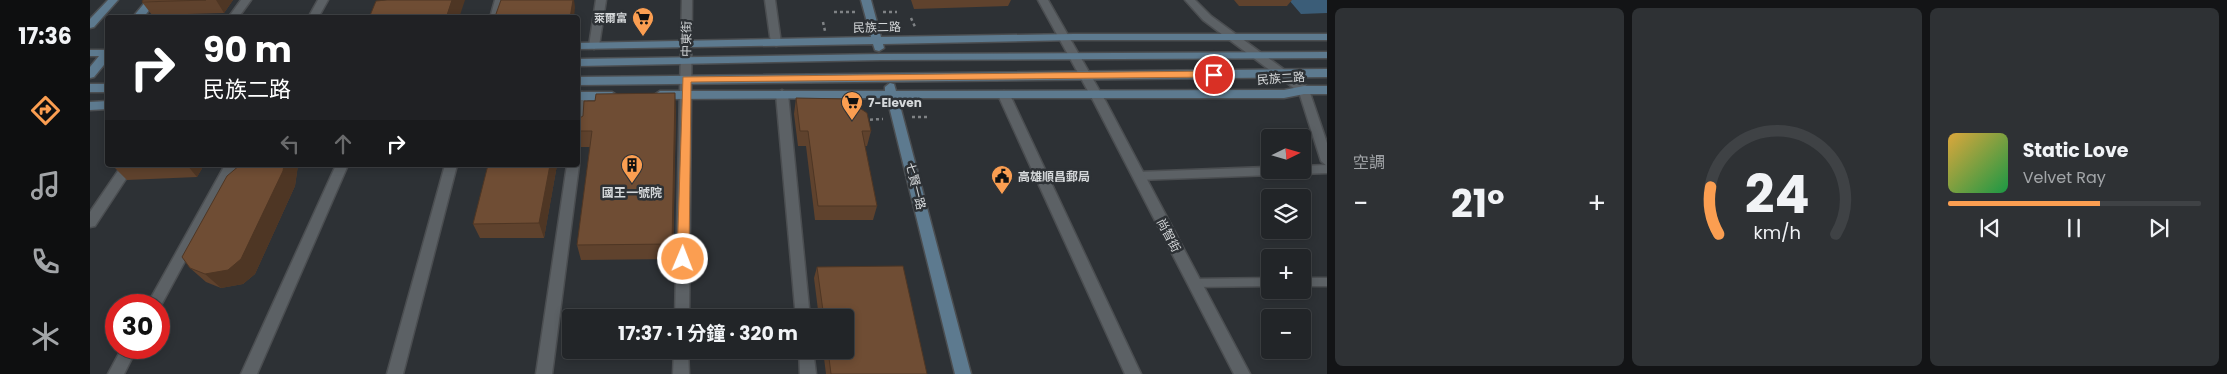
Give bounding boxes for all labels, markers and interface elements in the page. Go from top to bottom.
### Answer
supermarket icon: 萊爾富 [631,6,655,37]
place label: 萊爾富 [594,10,627,26]
street label: 民族二路 [853,18,901,36]
text: 17:36 [18,21,72,52]
street label: 中東街 [677,21,695,57]
text: 90 m [203,25,292,74]
icon: right [120,35,185,100]
pin [1193,54,1235,96]
icon: arrive [1200,61,1228,89]
street label: 民族二路 [1256,68,1306,88]
text: 民族二路 [203,74,291,105]
supermarket icon: 7-Eleven [840,90,864,121]
icon: directions [28,93,63,128]
place label: 7-Eleven [868,94,922,111]
north arrow [1261,129,1311,179]
map controls [1261,129,1311,359]
icon: left [276,130,304,158]
icon: ahead [329,130,357,158]
icon: right [382,130,410,158]
text: Static Love [2023,137,2129,164]
text: 空調 [1353,151,1385,174]
building icon: 國王一號院 [620,153,644,184]
text: 24 [1745,158,1809,231]
street label: 七賢一路 [902,161,930,211]
public building icon: 高雄順昌郵局 [990,164,1014,195]
text: Velvet Ray [2023,166,2106,189]
icon: music [28,168,63,203]
place label: 高雄順昌郵局 [1018,168,1090,185]
text: 21° [1451,177,1505,230]
place label: 國王一號院 [602,184,662,201]
text: − [1353,184,1368,223]
text: + [1587,184,1606,223]
button: layers [1261,189,1311,239]
icon: previous [1976,214,2004,242]
icon: pause [2060,214,2088,242]
icon: next [2145,214,2173,242]
street label: 尚智街 [1153,215,1185,255]
text: km/h [1753,220,1801,245]
position arrow [656,232,708,284]
icon: phone [28,244,63,279]
button: + [1261,249,1311,299]
speed limit sign: 30 [105,294,170,359]
button: − [1261,309,1311,359]
icon: climate [28,319,63,354]
text: 17:37 · 1 分鐘 · 320 m [618,320,798,347]

